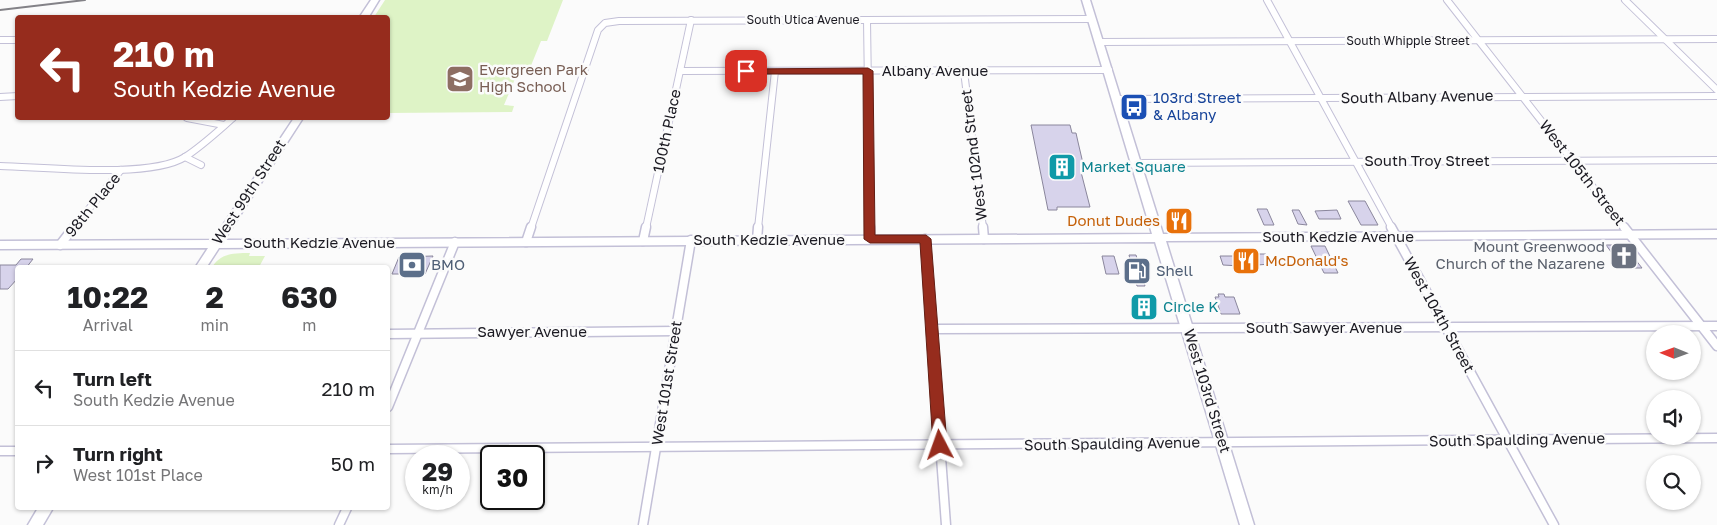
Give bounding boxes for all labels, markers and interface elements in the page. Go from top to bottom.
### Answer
street label: South Utica Avenue [747,12,859,27]
text: 210 m [113,33,215,75]
street label: South Whipple Street [1346,33,1470,48]
icon: left [30,35,95,100]
pin [725,50,767,92]
icon: arrive [732,57,760,85]
place label: Evergreen Park High School [479,60,589,95]
street label: Albany Avenue [882,61,988,79]
school or university icon: Evergreen Park High School [445,64,475,94]
text: South Kedzie Avenue [113,75,336,102]
street label: South Albany Avenue [1340,86,1494,106]
street label: 100th Place [648,87,684,174]
street label: West 102nd Street [956,88,990,222]
place label: 103rd Street & Albany [1153,88,1241,123]
bus stop icon: 103rd Street & Albany [1119,92,1149,122]
street label: West 105th Street [1536,116,1630,229]
street label: West 99th Street [207,136,289,247]
street label: South Troy Street [1364,151,1490,169]
building icon: Market Square [1047,152,1077,182]
place label: Market Square [1081,157,1186,175]
street label: 98th Place [61,168,124,240]
restaurant icon: Donut Dudes [1164,206,1194,236]
place label: Donut Dudes [1067,211,1160,229]
street label: South Kedzie Avenue [1262,227,1414,245]
street label: South Kedzie Avenue [693,230,845,248]
street label: South Kedzie Avenue [243,233,395,251]
place label: Mount Greenwood Church of the Nazarene [1436,237,1605,272]
church icon: Mount Greenwood Church of the Nazarene [1609,241,1639,271]
restaurant icon: McDonald's [1231,246,1261,276]
bank icon: BMO [397,250,427,280]
place label: McDonald's [1265,251,1348,269]
street label: West 104th Street [1401,254,1479,375]
place label: BMO [431,255,465,273]
fuel station icon: Shell [1122,256,1152,286]
place label: Shell [1156,261,1193,279]
text: 10:22 [67,279,148,315]
text: 2 [205,279,224,315]
text: 630 [281,279,338,315]
building icon: Circle K [1129,292,1159,322]
place label: Circle K [1163,297,1219,315]
text: Arrival [83,315,133,335]
text: min [201,315,229,335]
text: m [302,315,316,335]
street label: South Sawyer Avenue [1246,318,1402,336]
street label: West 101st Street [647,319,685,447]
street label: Sawyer Avenue [477,322,587,340]
north arrow [1646,325,1701,380]
map controls [1646,325,1701,510]
street label: West 103rd Street [1181,327,1235,455]
text: Turn left [73,367,152,390]
icon: left [30,374,58,402]
text: 210 m [321,377,375,400]
text: South Kedzie Avenue [73,390,235,410]
button: sound [1646,390,1701,445]
position arrow [913,418,965,470]
street label: South Spaulding Avenue [1429,428,1605,450]
street label: South Spaulding Avenue [1024,432,1200,454]
text: Turn right [73,442,163,465]
speed limit sign: 30 [480,445,545,510]
icon: right [30,449,58,477]
text: 50 m [331,452,375,475]
button: search [1646,455,1701,510]
text: 29 [422,456,453,487]
text: West 101st Place [73,465,203,485]
text: km/h [422,482,453,497]

